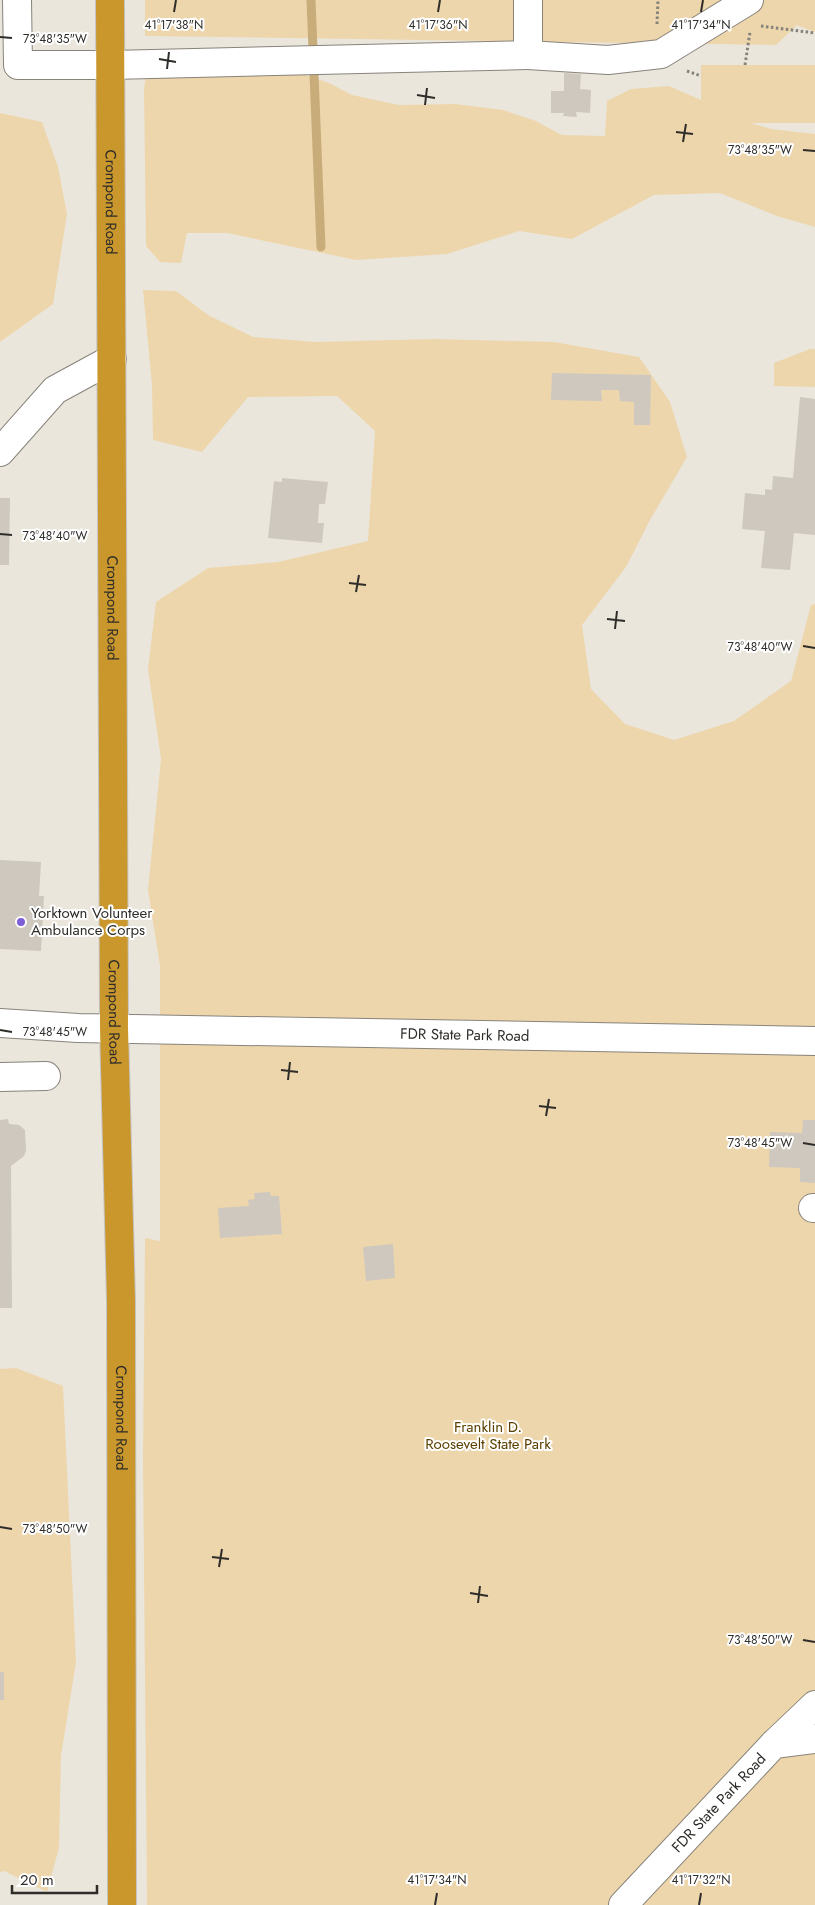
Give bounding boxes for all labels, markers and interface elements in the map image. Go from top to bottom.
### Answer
text: 41°17'38"N [145,16,203,34]
text: 41°17'36"N [408,16,468,34]
text: 41°17'34"N [671,16,731,34]
text: 73°48'35"W [23,30,87,48]
text: 73°48'35"W [728,141,792,159]
street label: Crompond Road [100,149,122,255]
text: 73°48'40"W [23,527,88,545]
street label: Crompond Road [101,555,124,661]
text: 73°48'40"W [728,638,793,656]
place label: Yorktown Volunteer Ambulance Corps [31,902,153,941]
marker: Yorktown Volunteer Ambulance Corps [15,916,27,928]
street label: Crompond Road [103,959,126,1065]
text: 73°48'45"W [23,1023,87,1041]
street label: FDR State Park Road [400,1023,530,1047]
text: 73°48'45"W [728,1134,792,1152]
street label: Crompond Road [110,1365,132,1471]
park label: Franklin D. Roosevelt State Park [425,1416,551,1455]
text: 73°48'50"W [23,1520,87,1538]
text: 73°48'50"W [728,1631,792,1649]
street label: FDR State Park Road [667,1748,771,1858]
scale bar [12,1862,98,1894]
text: 20 m [20,1869,54,1891]
text: 41°17'34"N [407,1871,467,1889]
text: 41°17'32"N [671,1871,731,1889]

